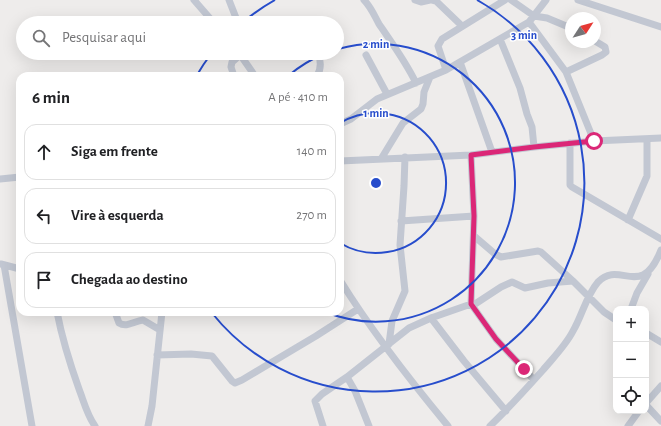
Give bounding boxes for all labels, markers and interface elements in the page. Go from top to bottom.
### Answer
north arrow [565,12,601,48]
search box [16,16,344,60]
icon: search [30,27,52,49]
text: 3 min [511,29,537,41]
text: Pesquisar aqui [62,30,146,45]
text: 2 min [363,38,389,50]
text: 6 min [32,89,70,106]
text: A pé · 410 m [268,91,328,104]
text: 1 min [363,107,389,119]
route start [585,132,603,150]
icon: ahead [33,141,55,163]
text: Siga em frente [71,144,158,159]
text: 140 m [297,145,327,158]
centre of rings [369,176,383,190]
icon: left [33,205,55,227]
text: Vire à esquerda [71,208,164,223]
text: 270 m [296,209,327,222]
icon: arrive [33,269,55,291]
text: Chegada ao destino [71,272,188,287]
map controls [613,306,649,414]
button: + [613,306,649,342]
button: − [613,342,649,378]
route end [515,360,533,378]
button: locate [613,378,649,414]

